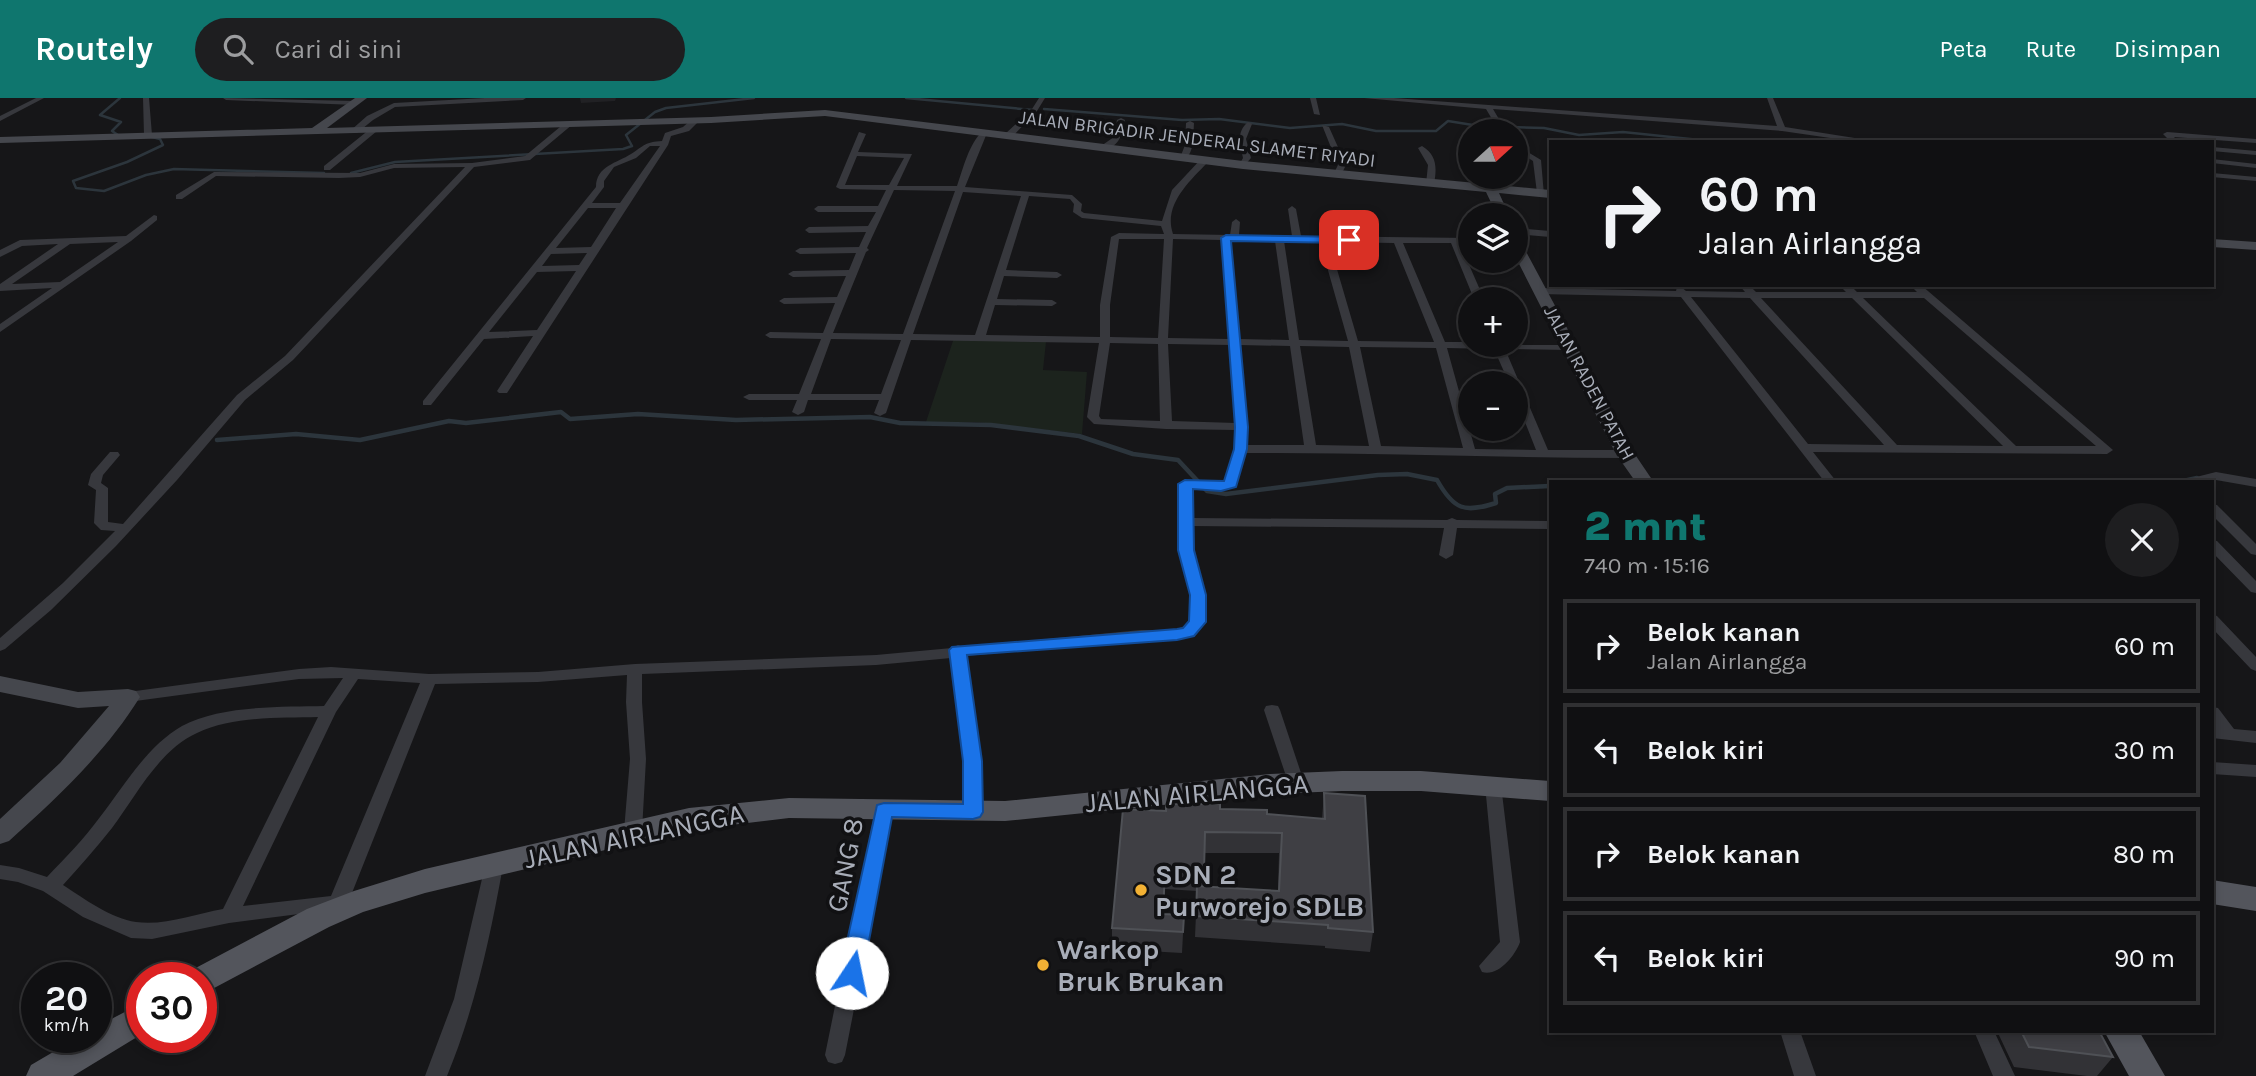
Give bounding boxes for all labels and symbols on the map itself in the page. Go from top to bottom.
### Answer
street label: JALAN BRIGADIR JENDERAL SLAMET RIYADI [1017,106,1377,172]
north arrow [1458,119,1528,189]
pin [1319,210,1379,270]
street label: JALAN RADEN PATAH [1539,302,1639,464]
street label: JALAN AIRLANGGA [1084,767,1310,819]
street label: JALAN AIRLANGGA [521,797,747,875]
street label: GANG 8 [820,815,870,915]
place label: SDN 2 Purworejo SDLB [1155,858,1364,923]
marker: SDN 2 Purworejo SDLB [1133,882,1149,898]
place label: Warkop Bruk Brukan [1057,933,1224,998]
position arrow [815,936,889,1010]
marker: Warkop Bruk Brukan [1035,957,1051,973]
speed limit sign: 30 [126,962,217,1053]

